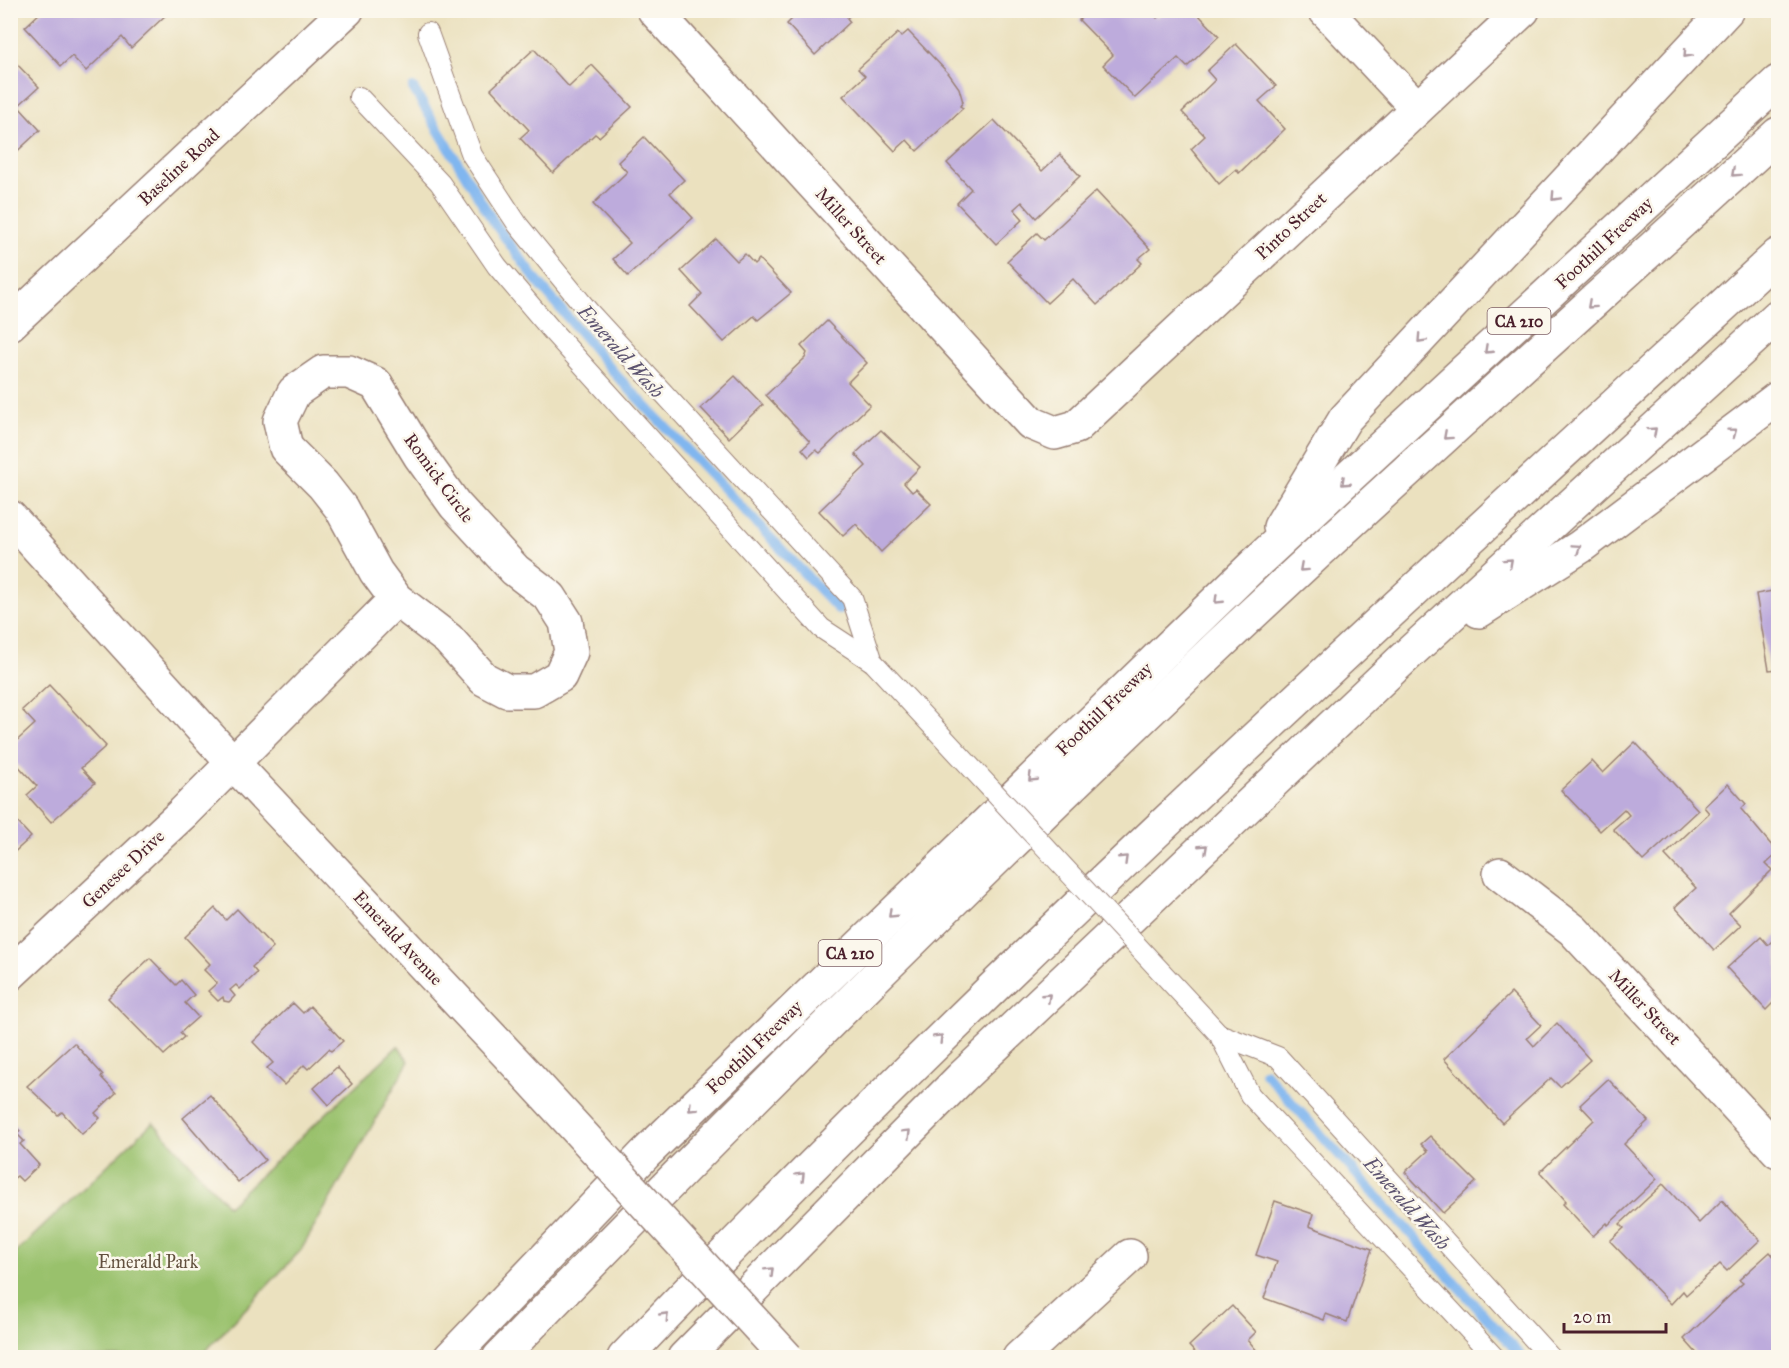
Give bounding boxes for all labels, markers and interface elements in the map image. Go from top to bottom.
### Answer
one-way arrow [1683,47,1694,57]
street label: Baseline Road [134,124,224,210]
one-way arrow [1731,166,1742,177]
street label: Miller Street [811,183,892,270]
street label: Pinto Street [1251,187,1332,264]
one-way arrow [1551,190,1562,201]
street label: Foothill Freeway [1551,192,1658,294]
one-way arrow [1587,298,1598,309]
water label: Emerald Wash [572,299,669,403]
road number: CA 210 [1488,308,1550,334]
one-way arrow [1417,332,1428,342]
one-way arrow [1484,342,1495,353]
one-way arrow [1646,427,1657,438]
one-way arrow [1727,428,1738,439]
street label: Romick Circle [399,429,479,527]
one-way arrow [1443,429,1454,440]
one-way arrow [1341,474,1352,485]
one-way arrow [1570,544,1581,555]
one-way arrow [1502,558,1513,569]
one-way arrow [1299,561,1310,572]
one-way arrow [1215,592,1226,603]
street label: Foothill Freeway [1051,657,1157,760]
one-way arrow [1029,771,1040,782]
street label: Genesee Drive [77,825,169,913]
one-way arrow [1197,844,1207,855]
one-way arrow [1118,855,1128,866]
street label: Emerald Avenue [348,886,448,990]
one-way arrow [888,906,899,917]
road number: CA 210 [818,940,882,966]
street label: Miller Street [1604,964,1686,1050]
one-way arrow [1039,993,1050,1004]
street label: Foothill Freeway [701,995,807,1098]
one-way arrow [931,1035,942,1046]
one-way arrow [688,1101,699,1112]
one-way arrow [900,1129,911,1139]
water label: Emerald Wash [1358,1151,1455,1255]
one-way arrow [794,1172,804,1183]
park label: Emerald Park [98,1251,199,1273]
one-way arrow [762,1268,773,1279]
scale bar [1564,1296,1666,1334]
text: 20 m [1573,1306,1611,1328]
one-way arrow [657,1312,668,1323]

